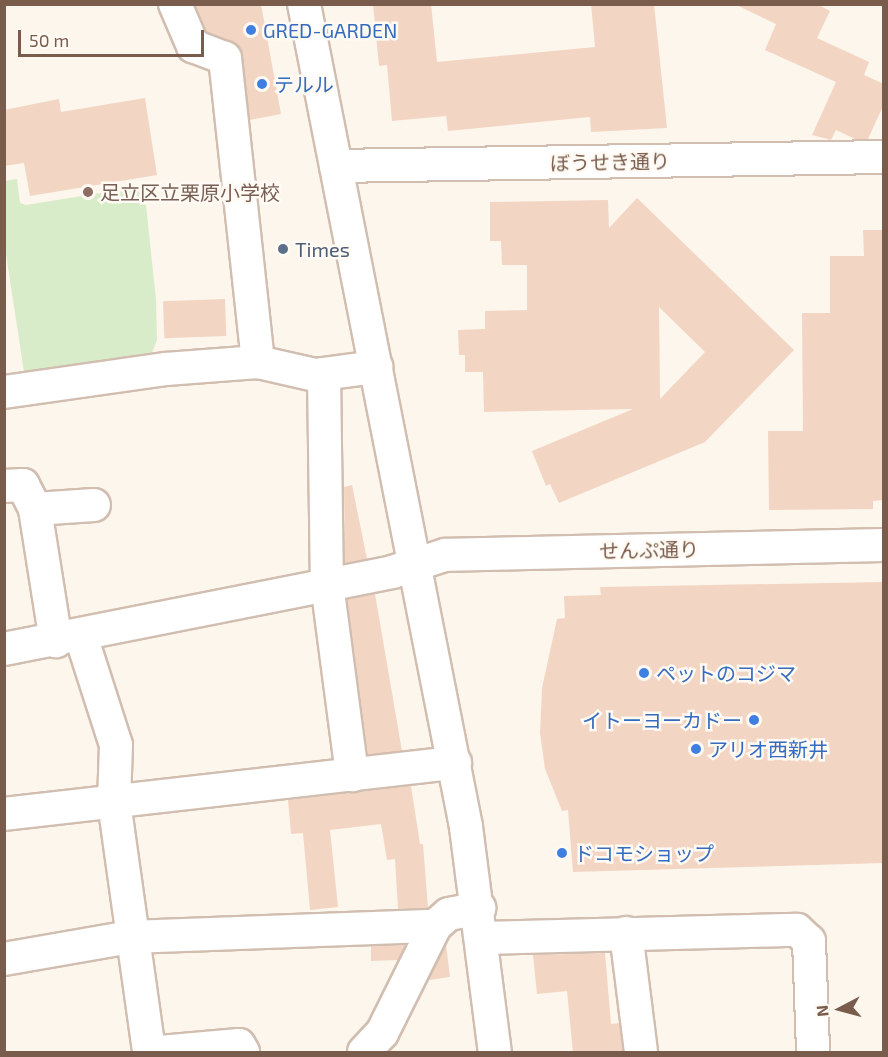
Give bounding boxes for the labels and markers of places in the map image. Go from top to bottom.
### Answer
place label: GRED-GARDEN [263,18,397,42]
marker: GRED-GARDEN [244,23,258,37]
place label: テルル [274,72,334,96]
marker: テルル [255,77,269,91]
place label: 足立区立栗原小学校 [100,180,280,204]
marker: 足立区立栗原小学校 [81,185,95,199]
place label: Times [295,237,350,261]
marker: Times [276,242,290,256]
place label: ペットのコジマ [656,661,796,685]
marker: ペットのコジマ [637,666,651,680]
place label: イトーヨーカドー [582,708,742,732]
marker: イトーヨーカドー [747,713,761,727]
place label: アリオ西新井 [708,737,828,761]
marker: アリオ西新井 [689,742,703,756]
place label: ドコモショップ [574,841,714,865]
marker: ドコモショップ [555,846,569,860]

